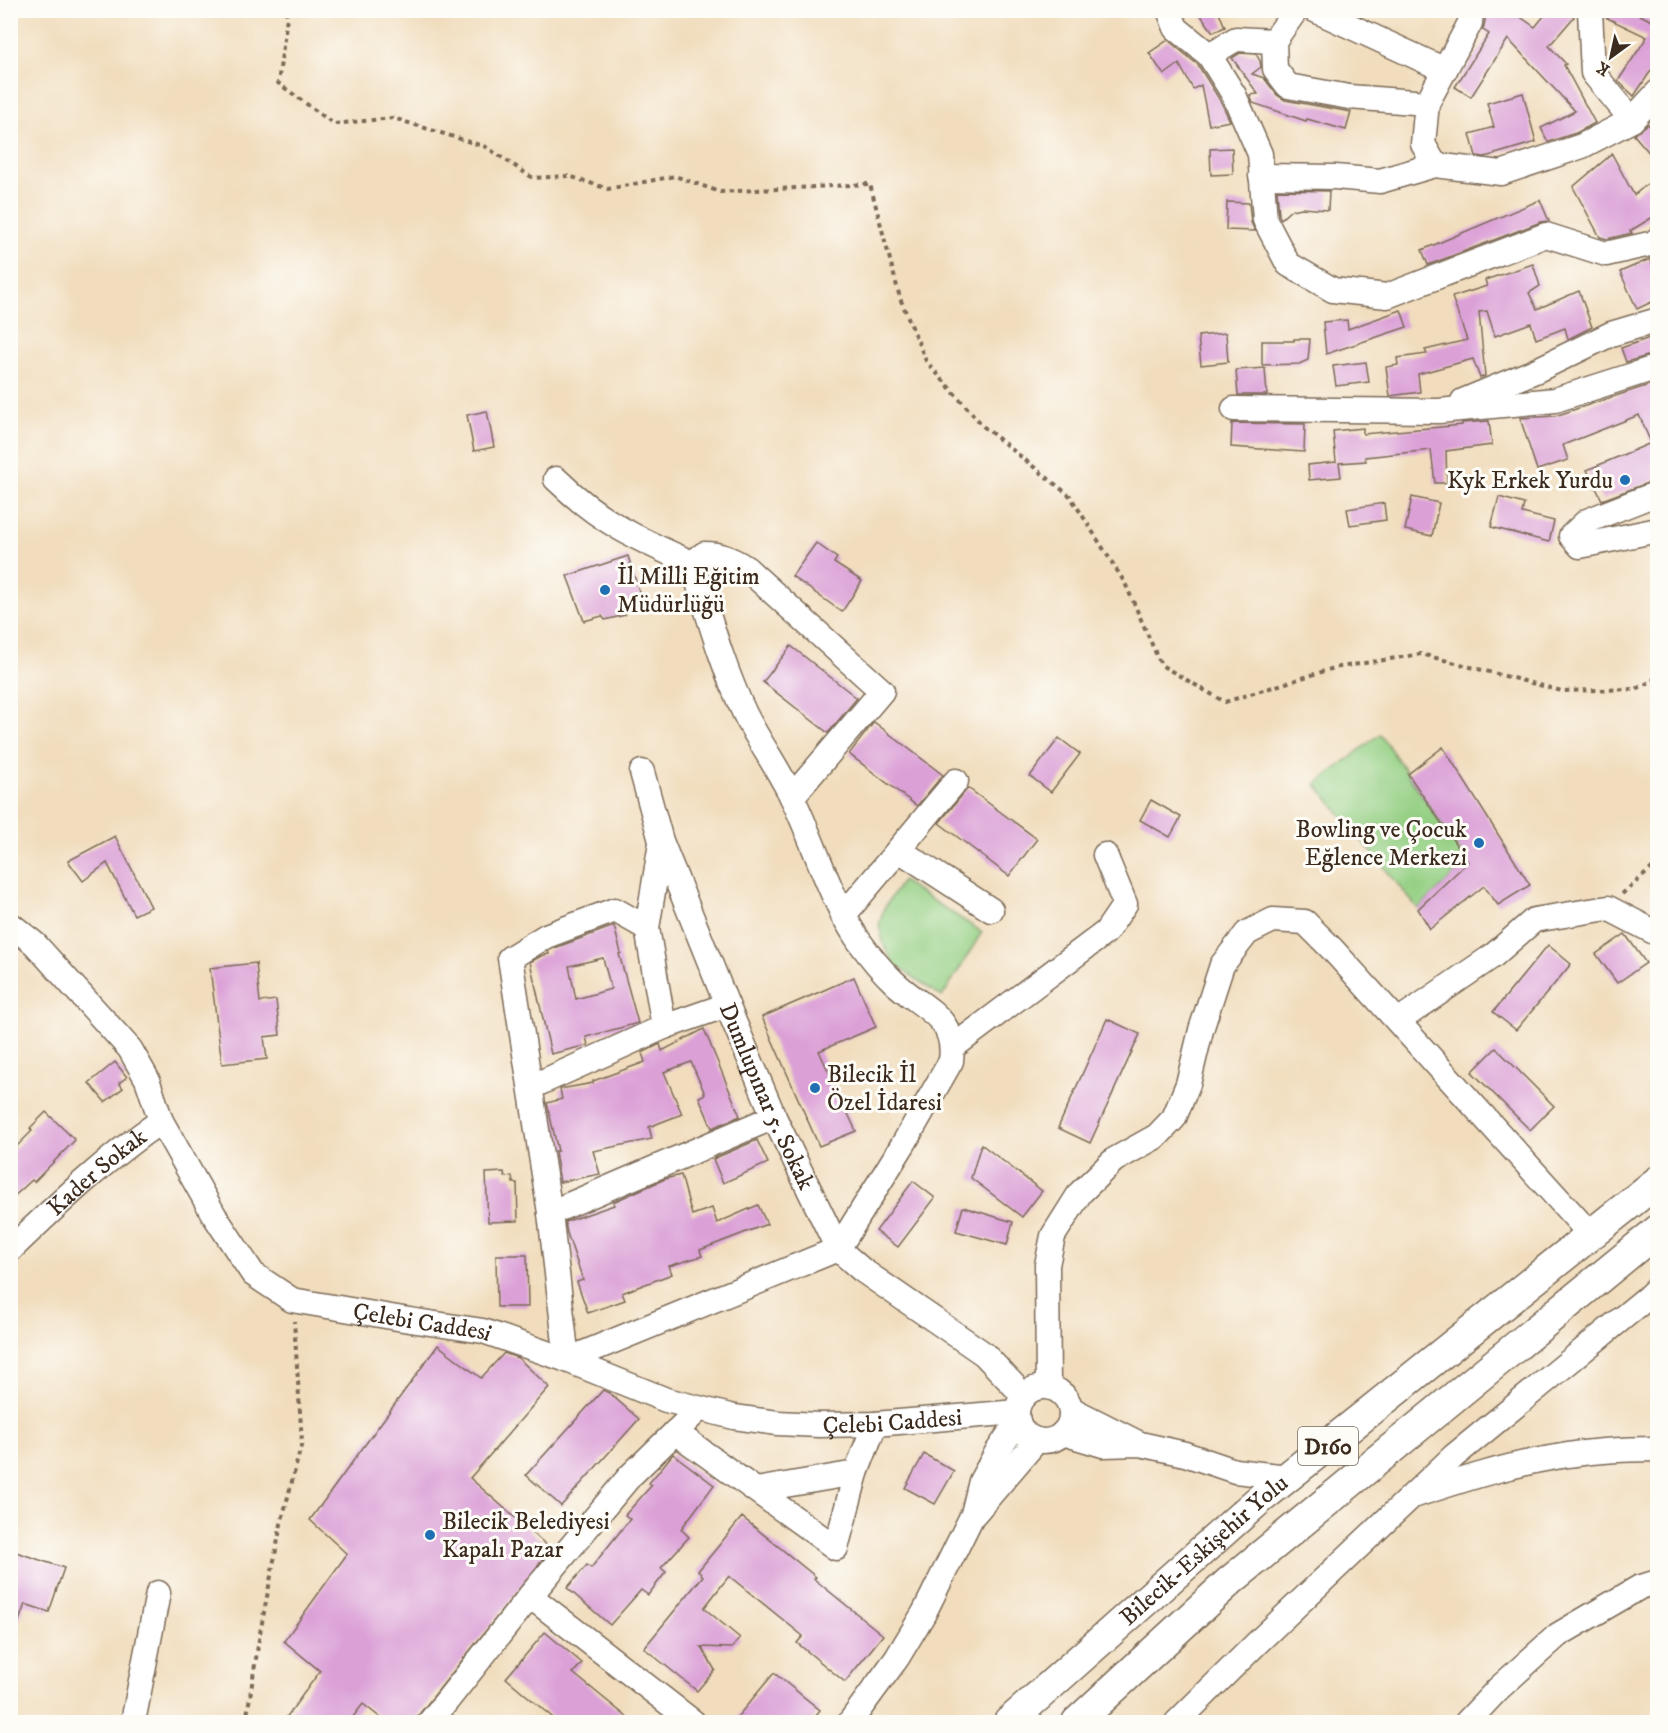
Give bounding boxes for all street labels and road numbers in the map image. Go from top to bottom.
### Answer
street label: Dumlupınar 5. Sokak [712,999,821,1195]
street label: Kader Sokak [41,1122,153,1223]
street label: Çelebi Caddesi [351,1297,496,1349]
street label: Çelebi Caddesi [822,1403,963,1441]
road number: D160 [1298,1427,1358,1465]
street label: Bilecik-Eskişehir Yolu [1114,1468,1295,1632]

